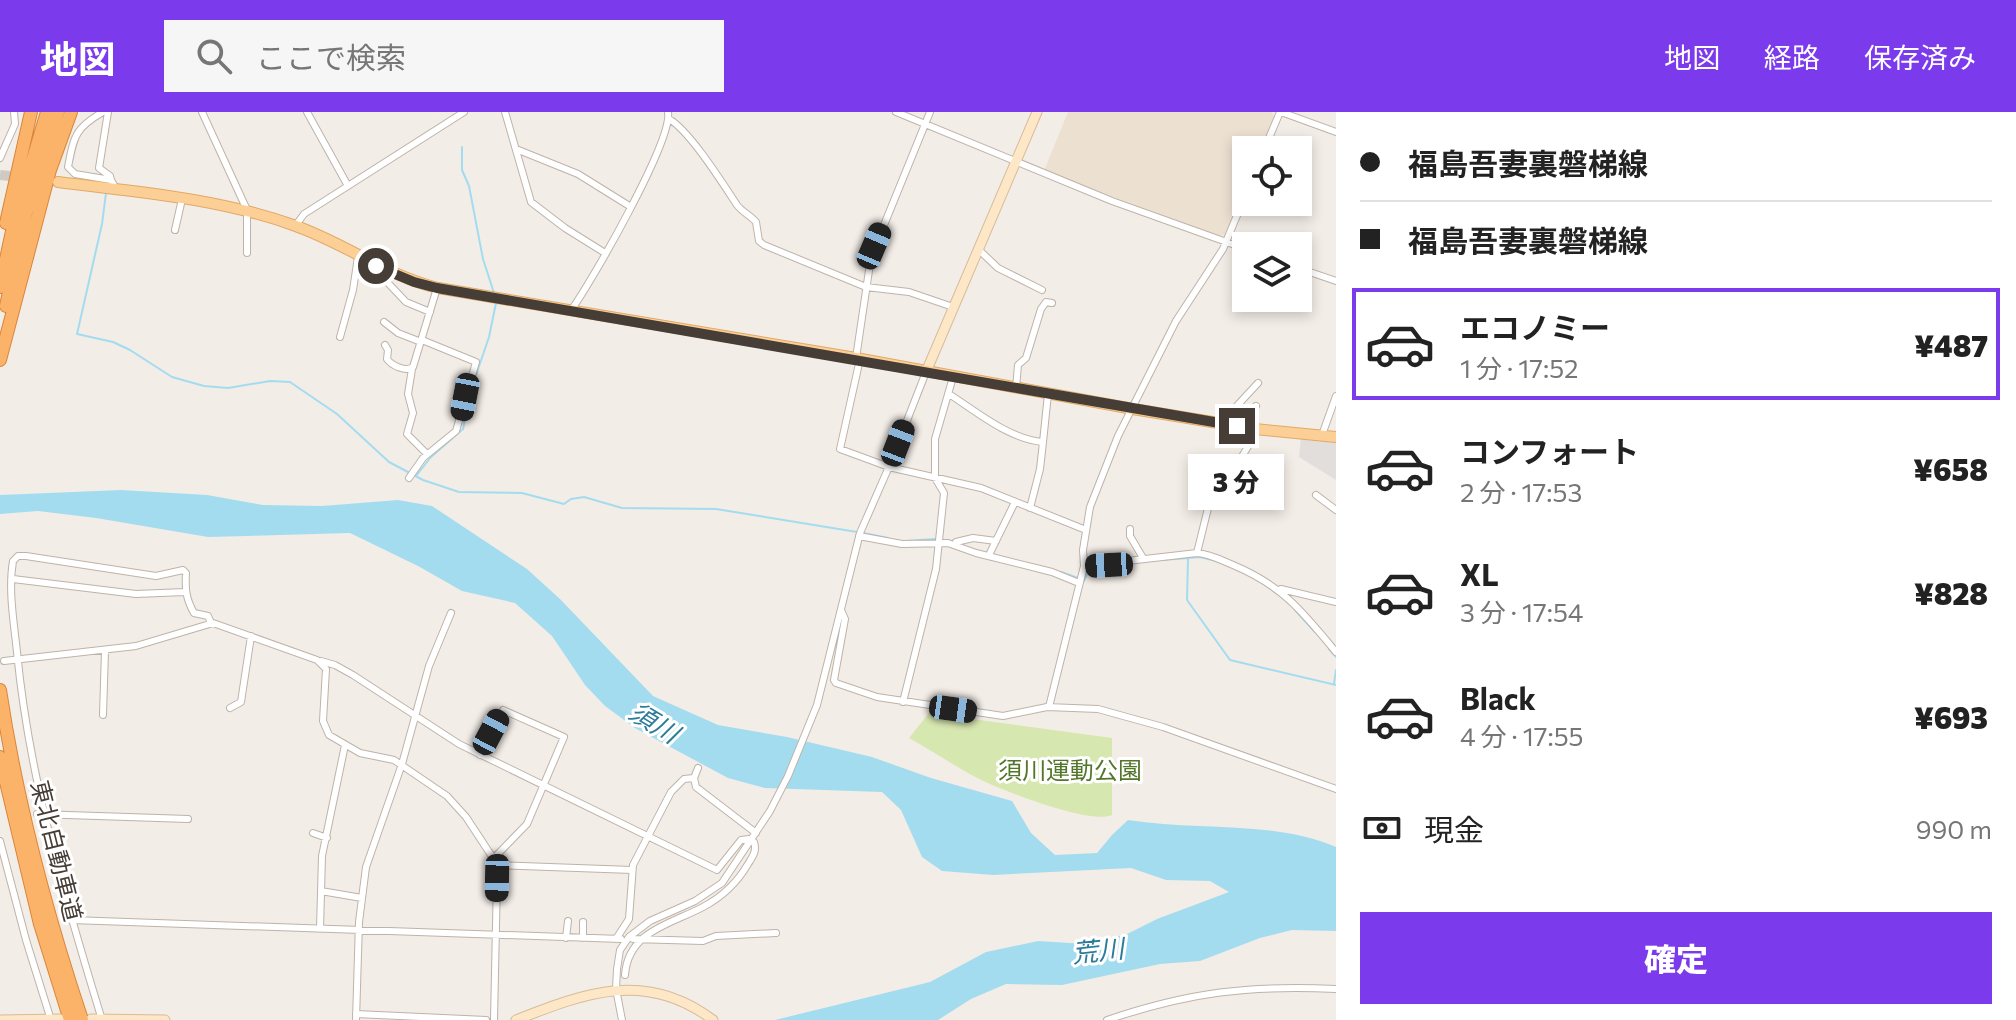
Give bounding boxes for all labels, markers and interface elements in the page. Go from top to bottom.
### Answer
search box [164,20,724,92]
text: 地図 [40,34,116,81]
icon: search [192,34,236,78]
text: ここで検索 [256,38,406,75]
text: 地図 [1664,40,1720,74]
text: 経路 [1764,40,1820,74]
text: 保存済み [1864,40,1976,74]
map controls [1232,136,1312,312]
button: locate [1232,136,1312,216]
text: 福島吾妻裏磐梯線 [1408,144,1648,181]
car [854,219,894,273]
text: 福島吾妻裏磐梯線 [1408,221,1648,258]
button: layers [1232,232,1312,312]
route start [358,248,394,284]
icon: car [1364,308,1436,380]
text: エコノミー [1460,308,1610,345]
text: ¥487 [1914,326,1988,363]
text: 1 分 · 17:52 [1460,352,1579,383]
car [449,371,481,423]
route end [1219,408,1255,444]
car [878,416,918,470]
icon: car [1364,432,1436,504]
text: コンフォート [1460,432,1639,469]
text: ¥658 [1913,450,1988,487]
callout: 3 分 [1189,454,1285,510]
text: 3 分 [1213,466,1259,497]
text: 2 分 · 17:53 [1460,476,1582,507]
car [1084,552,1134,578]
text: XL [1460,555,1499,592]
icon: car [1364,556,1436,628]
text: ¥828 [1914,574,1988,611]
text: 3 分 · 17:54 [1460,596,1583,627]
text: Black [1460,679,1536,716]
icon: car [1364,680,1436,752]
car [928,694,978,724]
water label: 須川 [624,695,688,750]
text: ¥693 [1914,698,1988,735]
car [469,705,513,759]
text: 4 分 · 17:55 [1460,720,1584,751]
park label: 須川運動公園 [998,755,1142,784]
street label: 東北自動車道 [26,777,89,924]
icon: cash [1360,806,1404,850]
text: 現金 [1424,810,1484,847]
text: 990 m [1916,813,1992,844]
car [485,854,509,902]
button: 確定 [1360,912,1992,1004]
water label: 荒川 [1070,931,1128,968]

